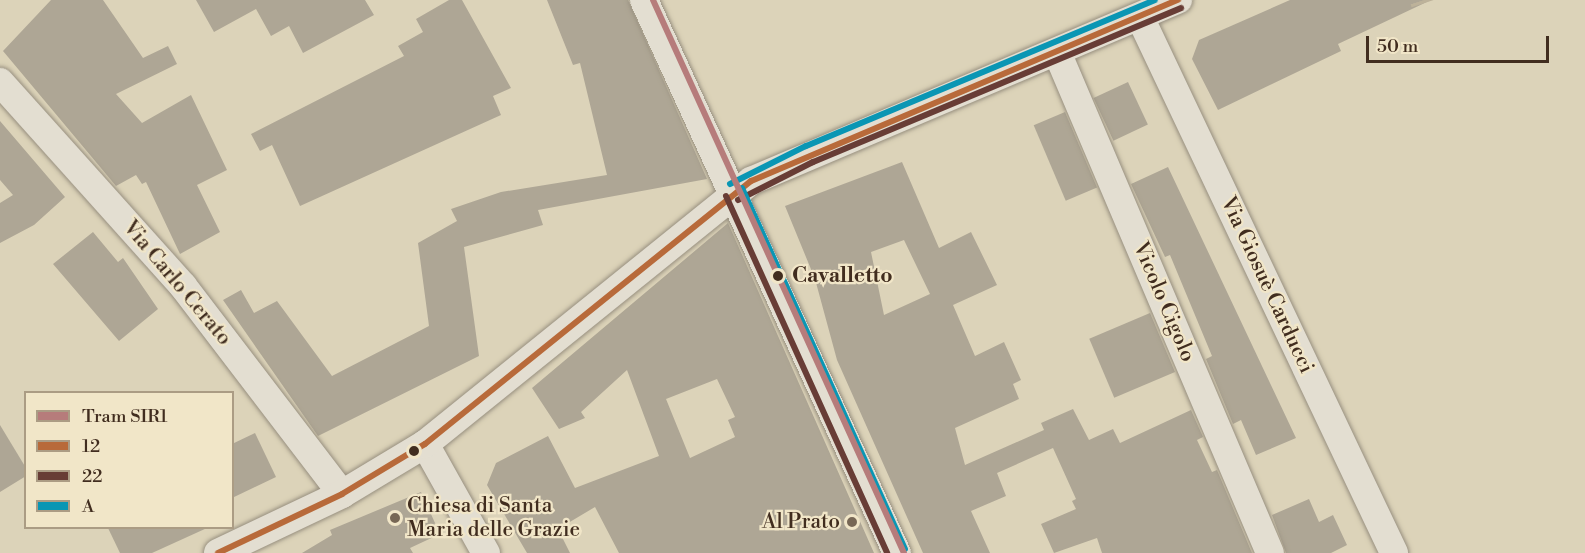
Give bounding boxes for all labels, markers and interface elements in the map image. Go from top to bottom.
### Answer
scale bar [1369,24,1552,62]
text: 50 m [1377,35,1418,58]
street label: Via Giosuè Carducci [1215,193,1319,377]
street label: Via Carlo Cerato [117,215,237,351]
street label: Vicolo Cigolo [1127,238,1201,366]
place label: Cavalletto [792,263,893,289]
marker: Cavalletto [769,267,787,285]
legend [24,391,234,529]
text: Tram SIR1 [82,405,168,428]
text: 12 [82,435,100,458]
unlabelled marker [408,445,420,457]
text: 22 [82,465,103,488]
place label: Chiesa di Santa Maria delle Grazie [407,493,580,543]
text: A [82,495,94,518]
place label: Al Prato [762,509,840,535]
marker: Chiesa di Santa Maria delle Grazie [388,511,402,525]
marker: Al Prato [845,515,859,529]

